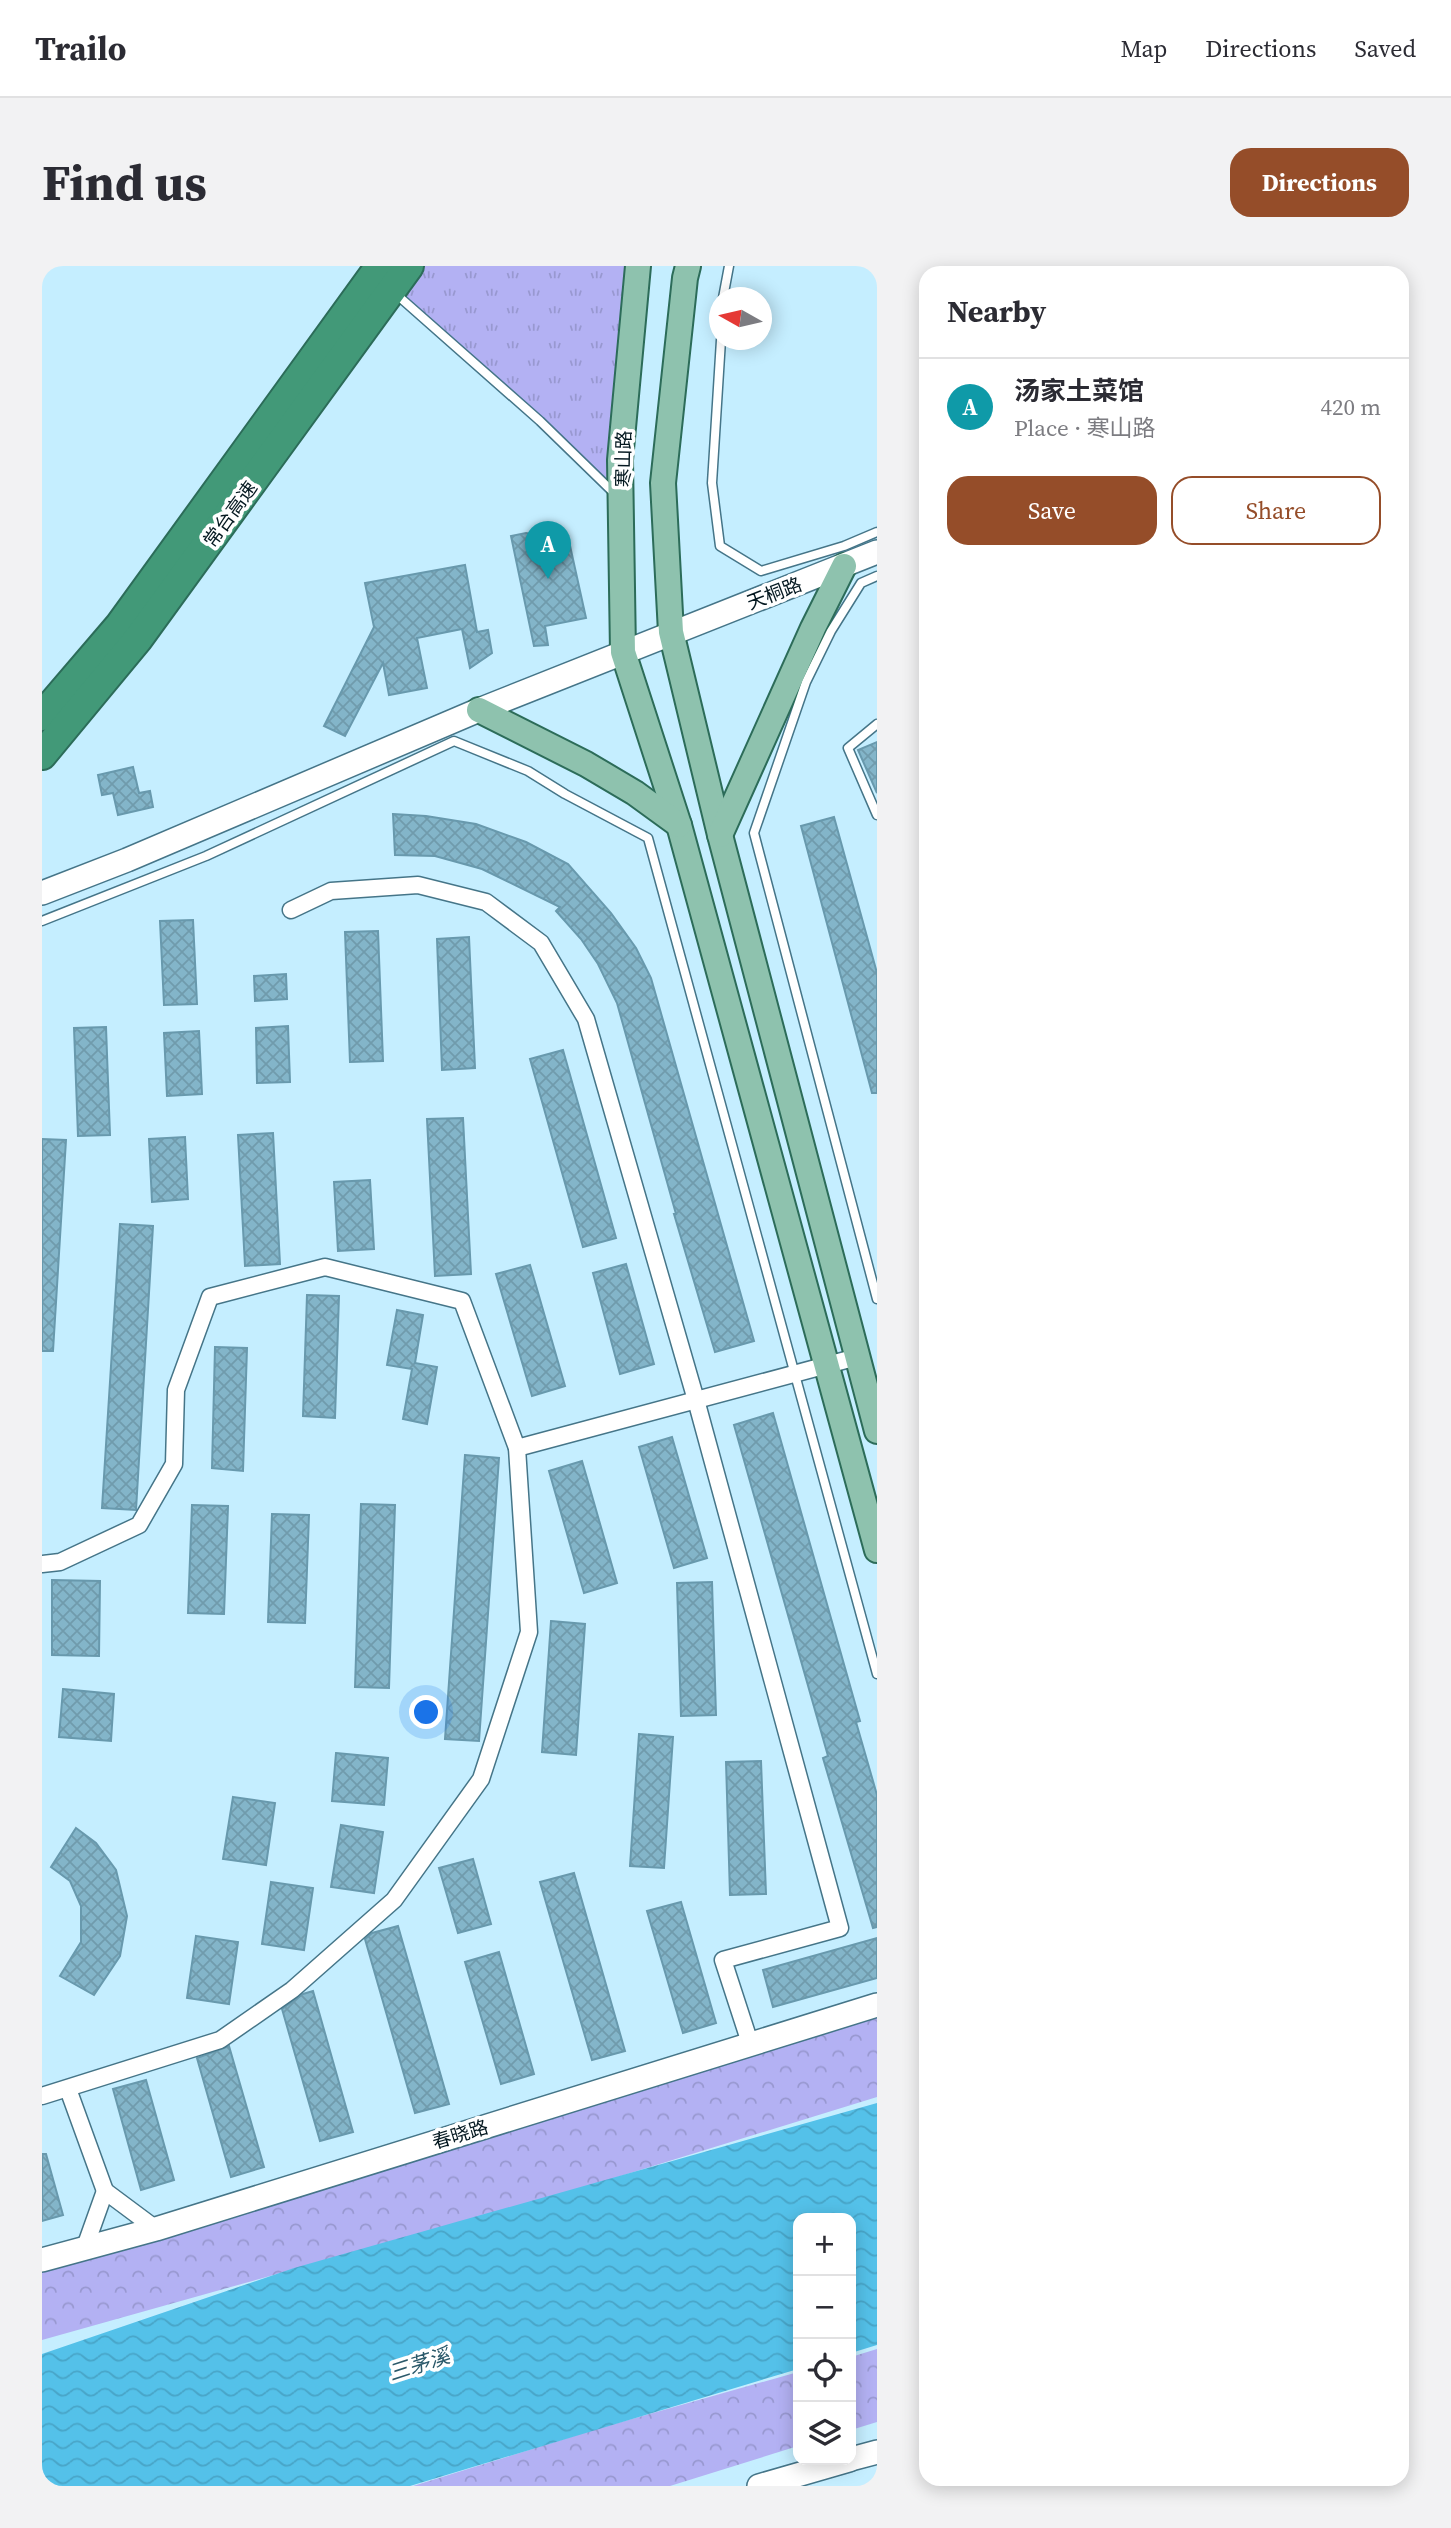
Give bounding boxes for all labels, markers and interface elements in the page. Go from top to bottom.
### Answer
text: Trailo [35,26,127,71]
text: Map [1120,32,1167,65]
text: Directions [1205,32,1316,65]
text: Saved [1354,32,1416,65]
button: Directions [1230,148,1409,217]
text: Find us [42,149,207,216]
north arrow [709,287,772,350]
text: Nearby [947,291,1046,332]
text: 汤家土菜馆 [1014,373,1144,409]
text: A [962,391,978,423]
text: 420 m [1320,391,1381,423]
text: Place · 寒山路 [1014,412,1155,444]
street label: 寒山路 [610,430,636,488]
street label: 常台高速 [197,476,263,552]
button: Save [947,476,1157,545]
button: Share [1171,476,1381,545]
pin: A [525,521,571,579]
street label: 天桐路 [743,571,805,615]
your location [409,1695,443,1729]
street label: 春晓路 [429,2113,491,2155]
map controls [793,2213,856,2465]
button: + [793,2213,856,2276]
button: − [793,2276,856,2339]
button: locate [793,2339,856,2402]
water label: 三茅溪 [385,2340,455,2388]
button: layers [793,2402,856,2465]

